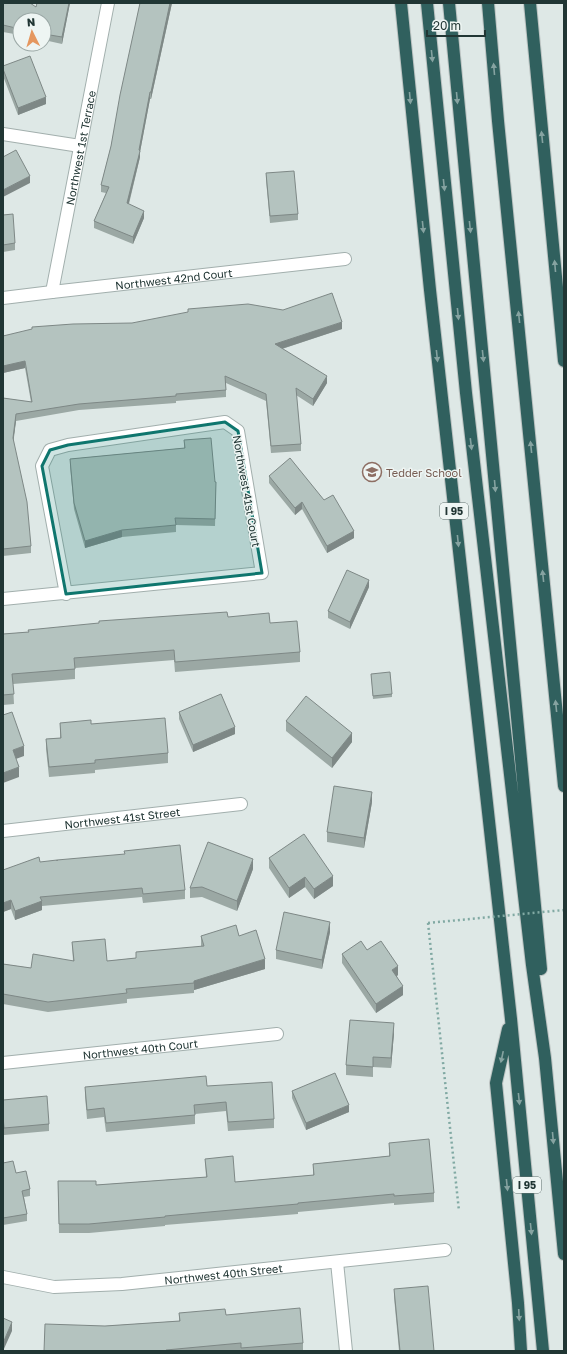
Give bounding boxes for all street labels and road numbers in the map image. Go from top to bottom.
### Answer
street label: Northwest 1st Terrace [63,89,97,206]
street label: Northwest 42nd Court [115,265,233,291]
street label: Northwest 41st Court [231,434,263,548]
road number: I 95 [440,503,468,519]
street label: Northwest 41st Street [64,804,181,830]
street label: Northwest 40th Court [82,1036,199,1061]
road number: I 95 [513,1177,541,1193]
street label: Northwest 40th Street [164,1261,283,1286]

